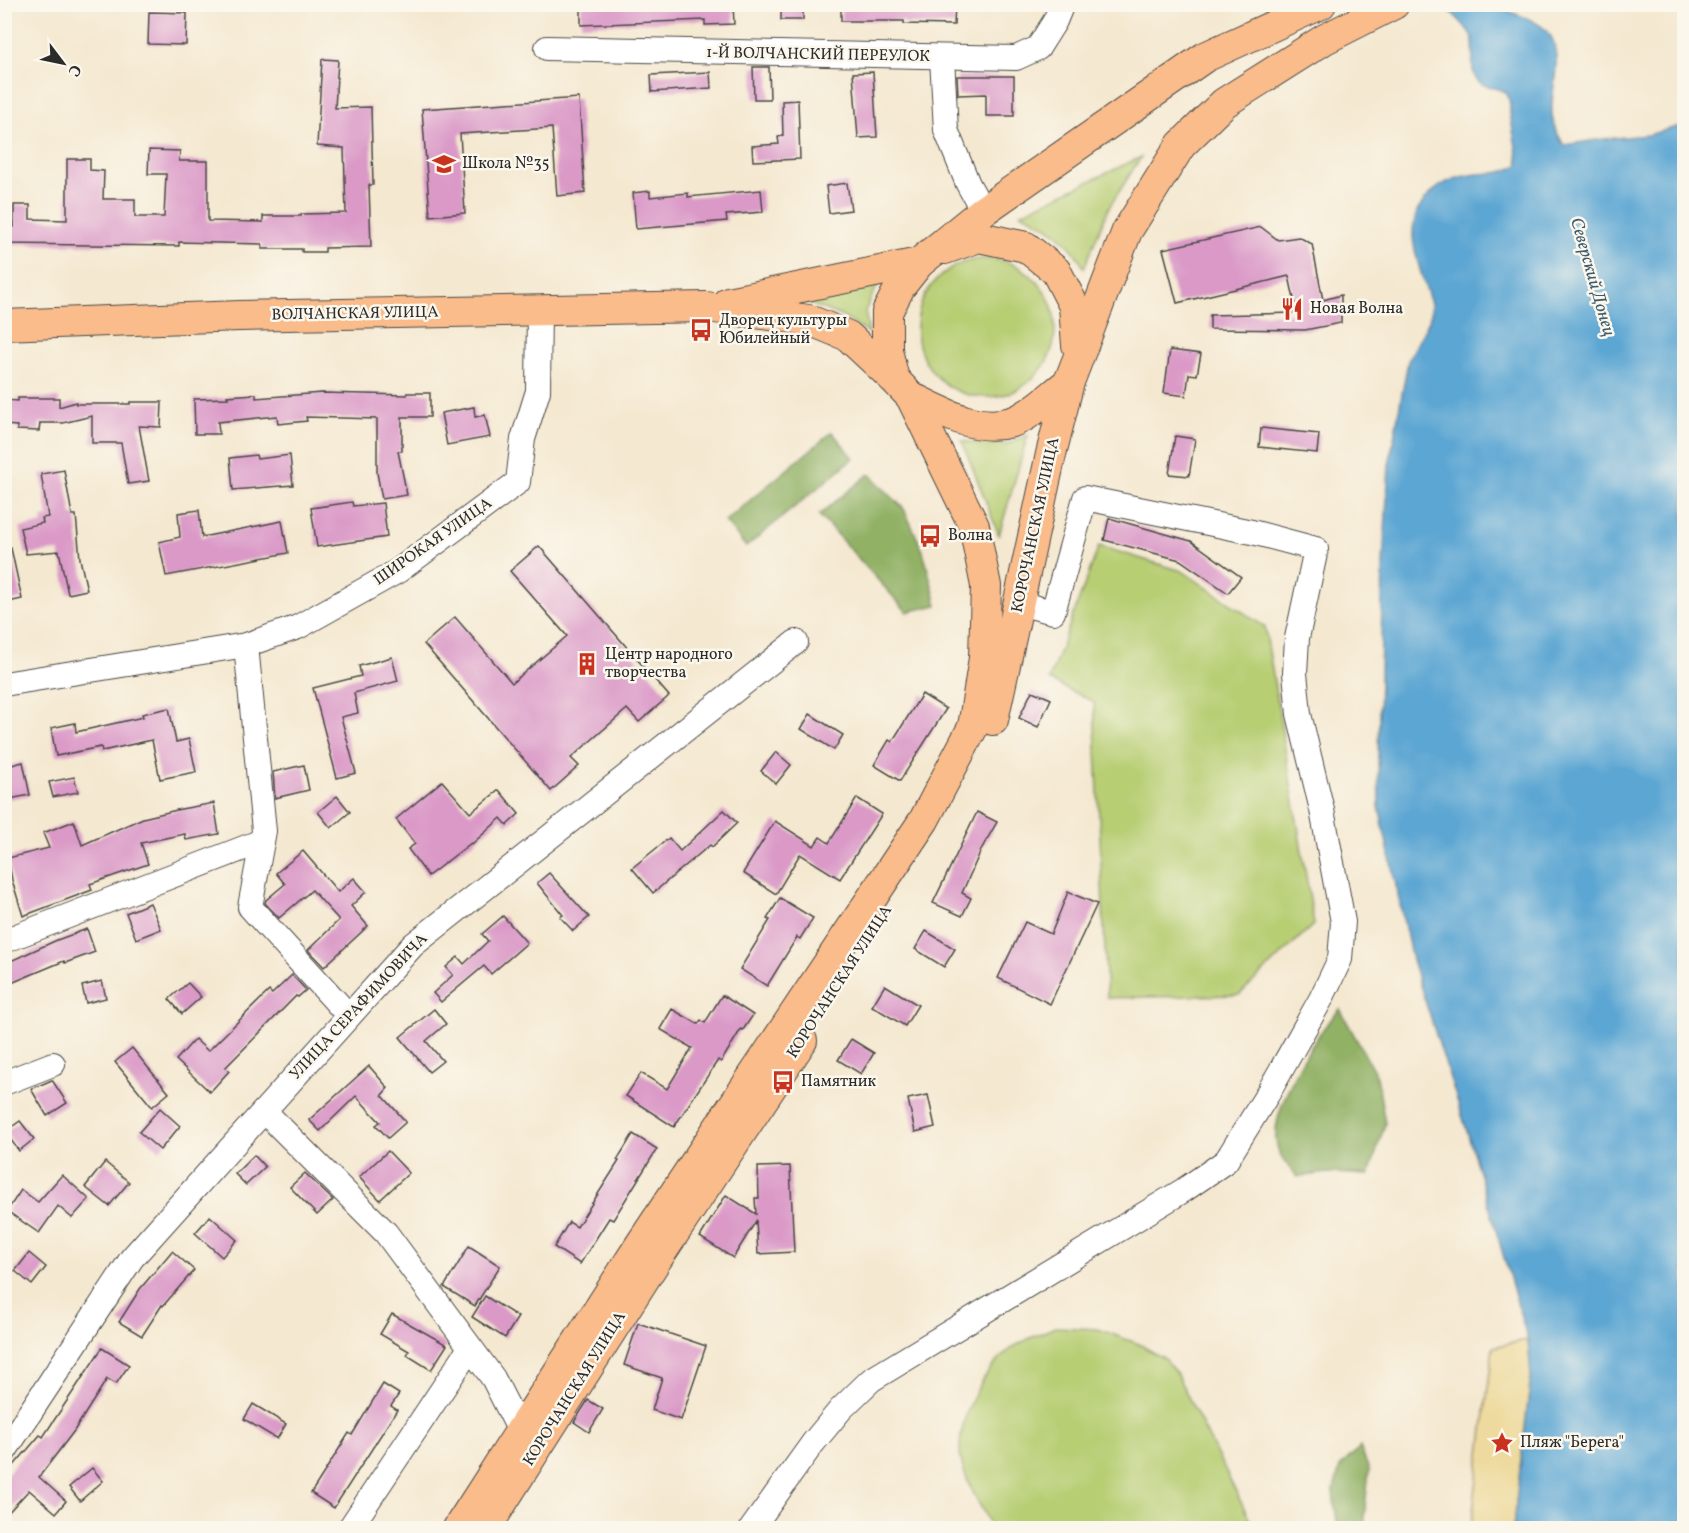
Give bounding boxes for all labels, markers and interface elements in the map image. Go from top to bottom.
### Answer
north arrow [33,33,93,93]
street label: 1-Й ВОЛЧАНСКИЙ ПЕРЕУЛОК [706,42,930,68]
text: С [62,60,86,80]
school or university icon: Школа №35 [431,151,457,177]
place label: Школа №35 [462,153,549,175]
water label: Северский Донец [1563,215,1621,339]
restaurant icon: Новая Волна [1279,296,1305,322]
place label: Новая Волна [1310,298,1403,320]
street label: ВОЛЧАНСКАЯ УЛИЦА [271,302,439,326]
place label: Дворец культуры Юбилейный [719,310,847,350]
bus stop icon: Дворец культуры Юбилейный [688,317,714,343]
street label: КОРОЧАНСКАЯ УЛИЦА [1007,435,1065,615]
street label: ШИРОКАЯ УЛИЦА [369,493,497,591]
bus stop icon: Волна [917,523,943,549]
place label: Волна [948,525,993,547]
place label: Центр народного творчества [605,644,733,684]
building icon: Центр народного творчества [574,651,600,677]
street label: КОРОЧАНСКАЯ УЛИЦА [782,901,898,1063]
street label: УЛИЦА СЕРАФИМОВИЧА [285,929,433,1085]
bus stop icon: Памятник [770,1069,796,1095]
place label: Памятник [801,1071,877,1093]
street label: КОРОЧАНСКАЯ УЛИЦА [518,1307,632,1471]
place icon: Пляж "Берега" [1489,1430,1515,1456]
place label: Пляж "Берега" [1520,1432,1624,1454]

